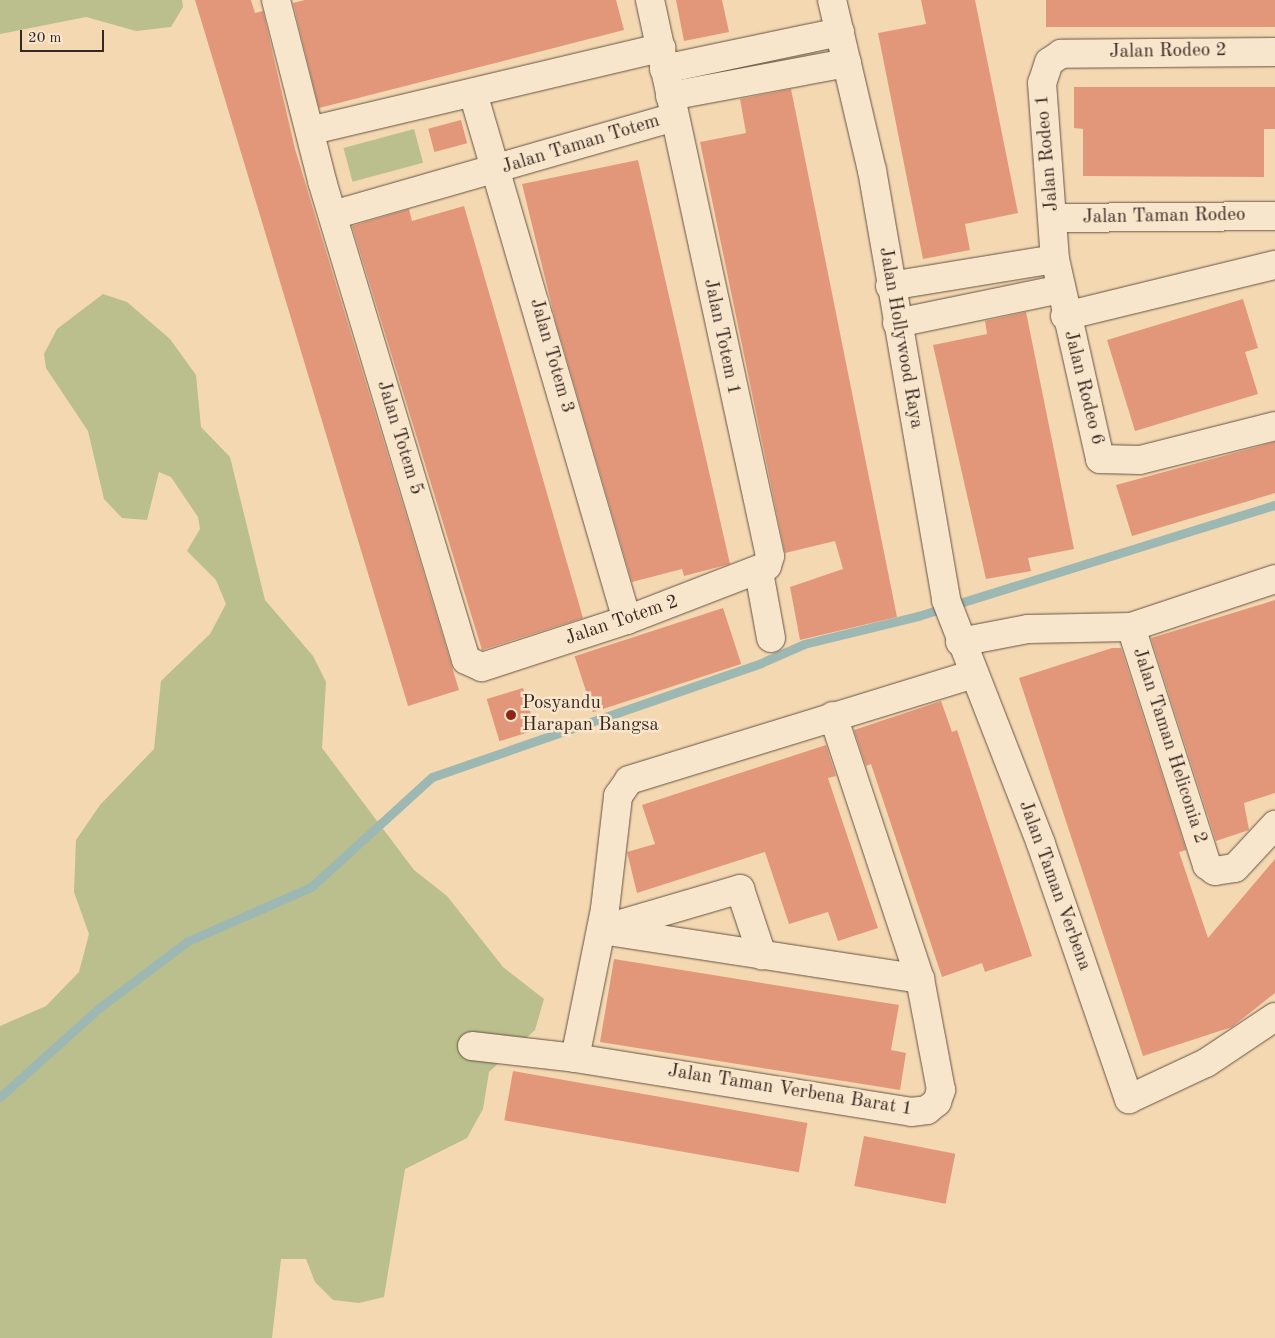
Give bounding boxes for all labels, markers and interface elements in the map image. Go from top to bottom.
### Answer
scale bar [22,20,106,52]
text: 20 m [28,31,62,46]
street label: Jalan Rodeo 2 [1109,40,1227,64]
street label: Jalan Rodeo 1 [1032,94,1064,212]
street label: Jalan Taman Totem [499,110,663,180]
street label: Jalan Taman Rodeo [1082,204,1246,230]
street label: Jalan Hollywood Raya [873,245,927,431]
street label: Jalan Totem 1 [698,277,744,397]
street label: Jalan Totem 3 [524,296,578,416]
street label: Jalan Rodeo 6 [1058,328,1108,448]
street label: Jalan Totem 5 [371,378,427,498]
street label: Jalan Totem 2 [562,591,682,651]
street label: Jalan Taman Heliconia 2 [1127,645,1211,847]
place label: Posyandu Harapan Bangsa [522,693,659,737]
marker: Posyandu Harapan Bangsa [504,708,518,722]
street label: Jalan Taman Verbena [1013,798,1095,974]
street label: Jalan Taman Verbena Barat 1 [666,1060,914,1122]

